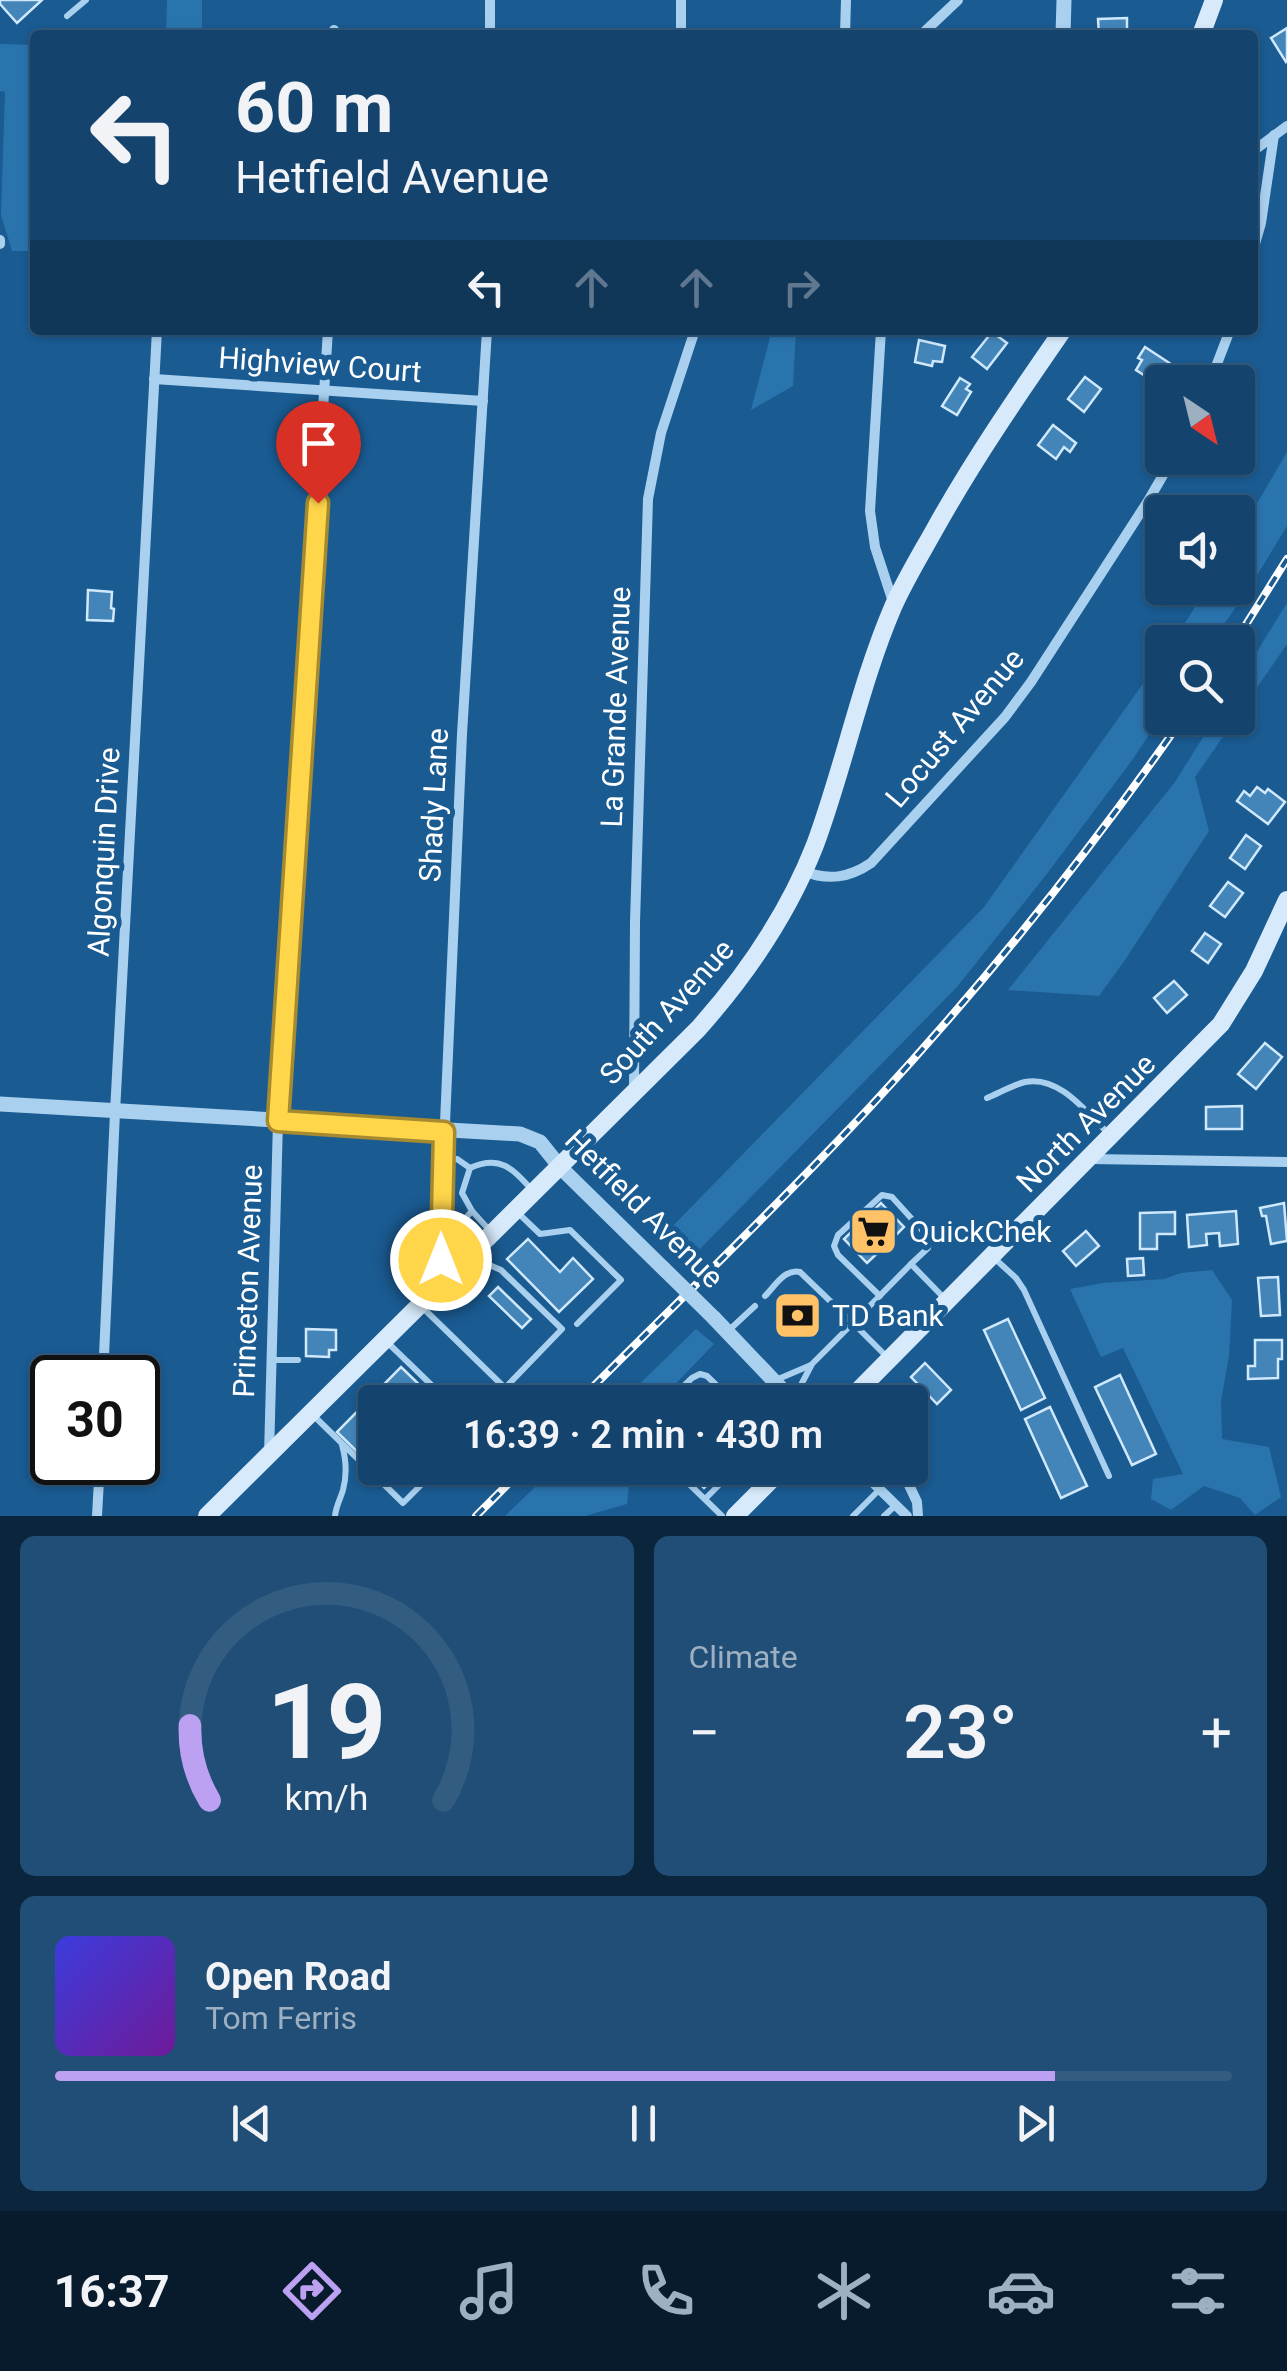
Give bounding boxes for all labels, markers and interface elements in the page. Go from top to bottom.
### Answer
text: 60 m [235,67,393,149]
icon: left [70,70,200,200]
text: Hetfield Avenue [235,151,549,204]
icon: left [459,260,514,315]
icon: ahead [564,260,619,315]
icon: ahead [669,260,724,315]
icon: right [774,260,829,315]
street label: Highview Court [217,340,423,389]
north arrow [1145,365,1255,475]
map controls [1145,365,1255,735]
pin [276,401,361,504]
icon: arrive [291,416,346,471]
button: sound [1145,495,1255,605]
street label: La Grande Avenue [594,586,637,828]
button: search [1145,625,1255,735]
street label: Locust Avenue [878,641,1031,814]
street label: Shady Lane [412,727,455,883]
street label: Algonquin Drive [81,746,126,958]
street label: South Avenue [592,932,741,1092]
street label: North Avenue [1009,1046,1162,1199]
street label: Hetfield Avenue [558,1122,731,1295]
street label: Princeton Avenue [226,1164,269,1398]
supermarket icon: QuickChek [848,1206,900,1258]
position arrow [389,1208,493,1312]
place label: QuickChek [909,1214,1052,1249]
bank icon: TD Bank [771,1290,823,1342]
place label: TD Bank [832,1298,945,1333]
speed limit sign: 30 [30,1355,160,1485]
text: 16:39 · 2 min · 430 m [463,1413,823,1457]
text: Climate [689,1638,798,1676]
text: 19 [267,1662,386,1783]
text: 23° [903,1688,1018,1776]
text: − [689,1701,720,1765]
text: + [1201,1701,1232,1765]
text: km/h [285,1777,369,1819]
text: Open Road [205,1955,391,1999]
text: Tom Ferris [205,1999,357,2037]
icon: previous [224,2096,279,2151]
icon: pause [616,2096,671,2151]
icon: next [1008,2096,1063,2151]
icon: directions [277,2256,347,2326]
icon: music [454,2256,524,2326]
icon: phone [631,2256,701,2326]
icon: climate [809,2256,879,2326]
icon: car [986,2256,1056,2326]
icon: filters [1163,2256,1233,2326]
text: 16:37 [54,2265,170,2318]

